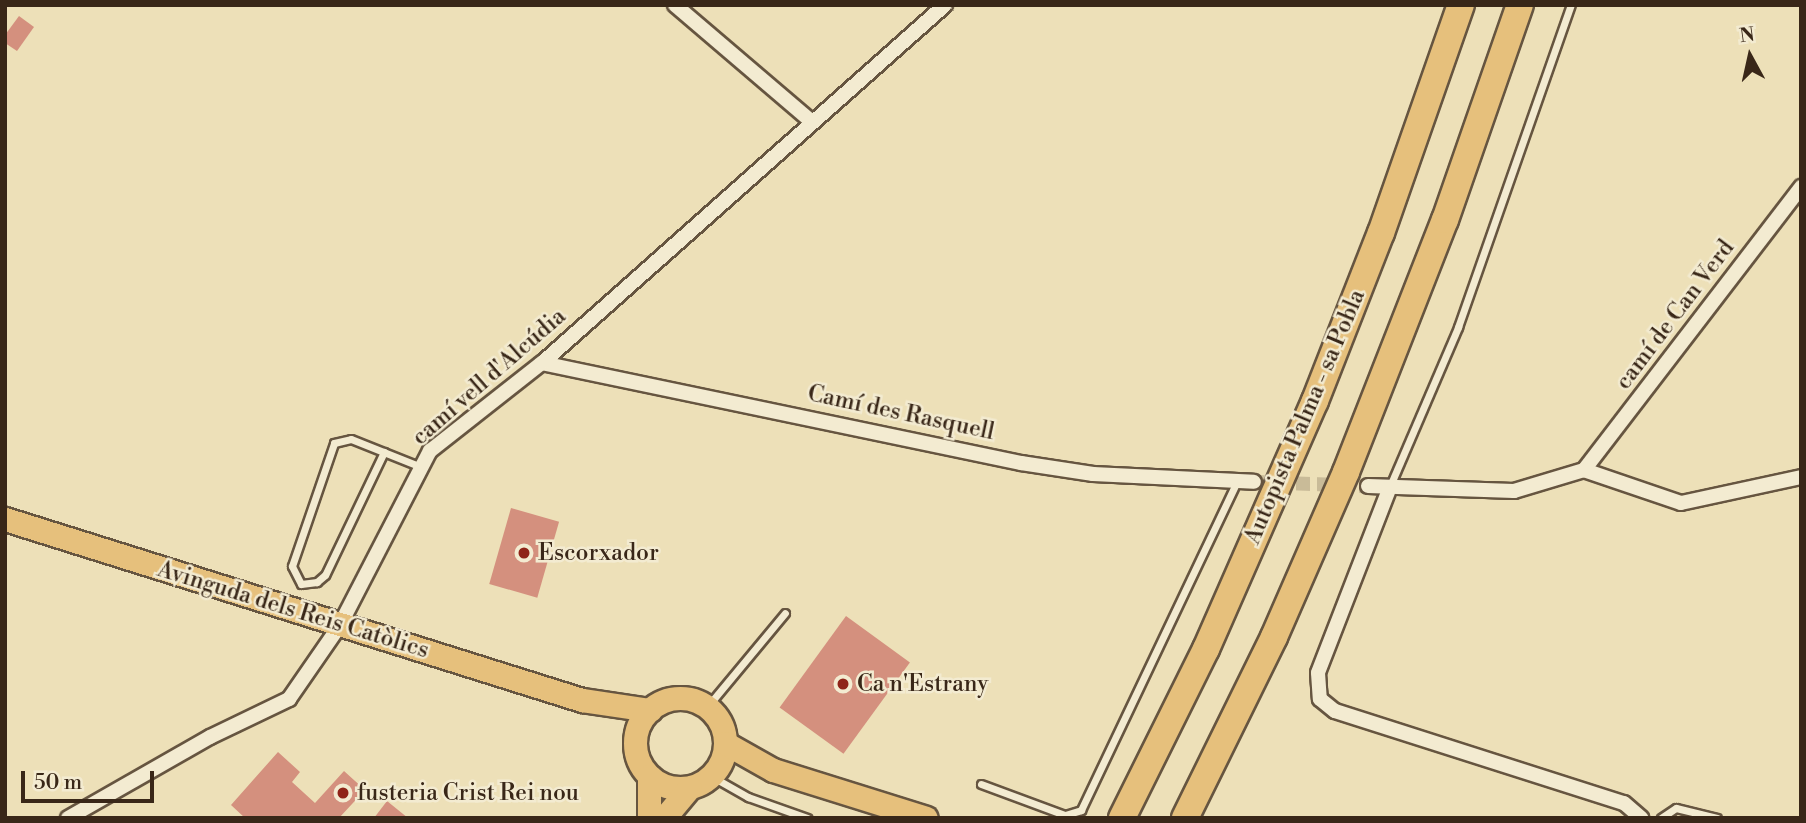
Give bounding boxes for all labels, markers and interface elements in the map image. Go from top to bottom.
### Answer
north arrow [1715,21,1785,91]
text: N [1738,22,1756,48]
street label: camí de Can Verd [1610,235,1740,395]
street label: Autopista Palma - sa Pobla [1239,286,1371,548]
street label: camí vell d'Alcúdia [407,303,571,451]
street label: Camí des Rasquell [805,380,997,446]
place label: Escorxador [538,539,659,567]
marker: Escorxador [516,545,532,561]
street label: Avinguda dels Reis Catòlics [154,556,432,664]
place label: Ca n'Estrany [857,670,989,698]
marker: Ca n'Estrany [835,676,851,692]
scale bar [24,756,158,800]
text: 50 m [34,770,82,796]
place label: fusteria Crist Rei nou [357,779,579,807]
marker: fusteria Crist Rei nou [335,785,351,801]

